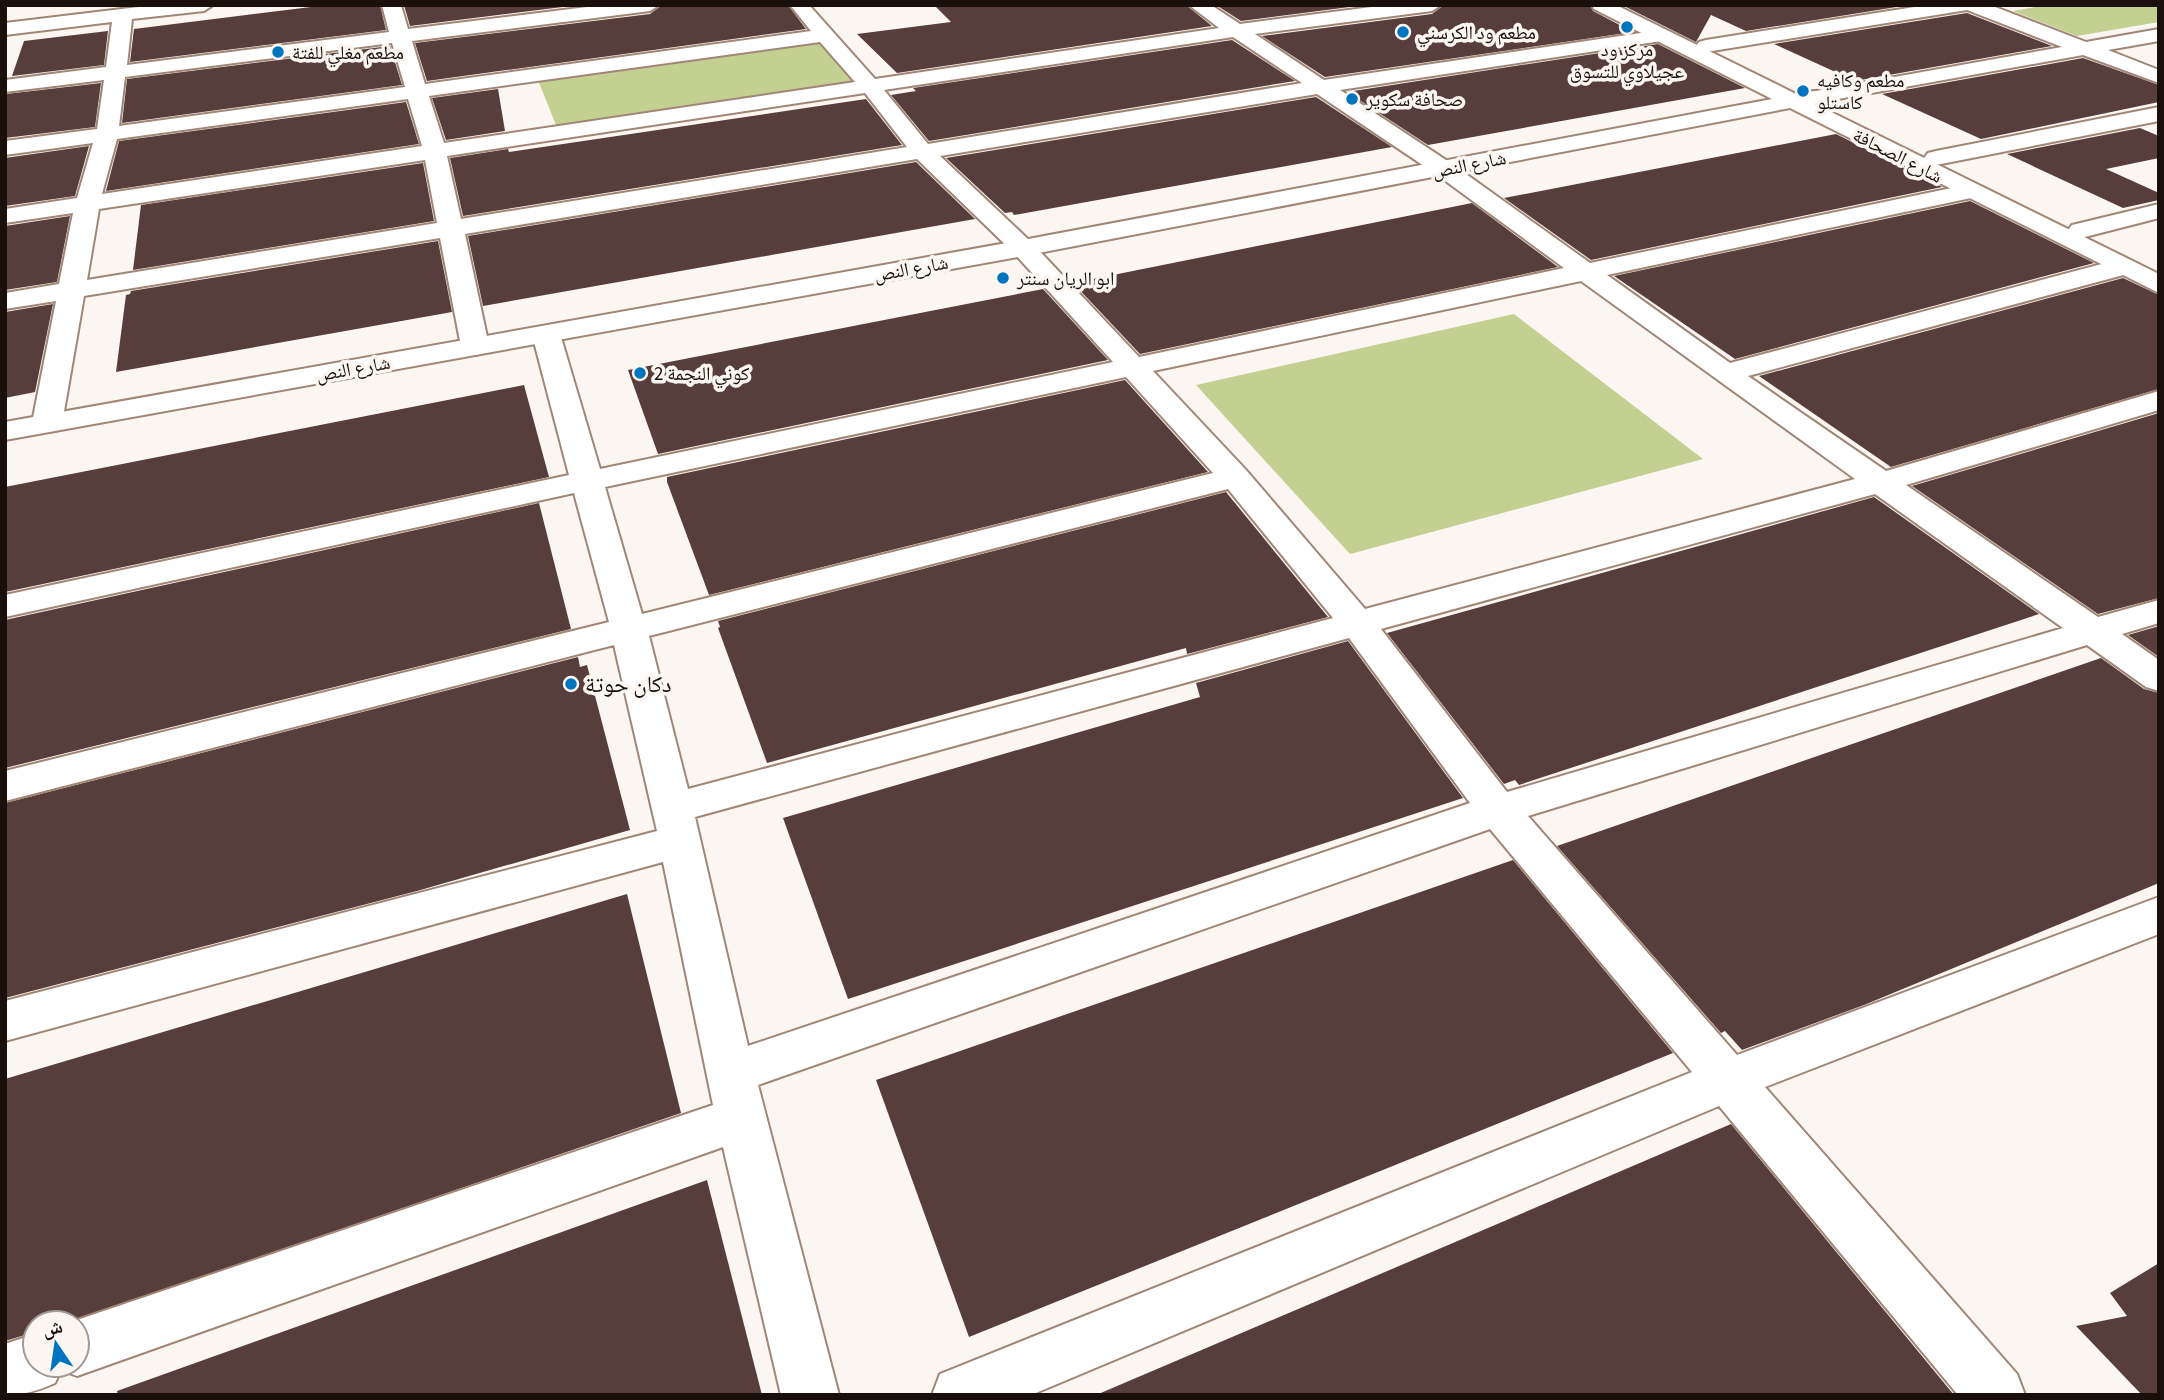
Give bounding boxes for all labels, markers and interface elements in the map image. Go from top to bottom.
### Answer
marker: مركز ود عجيلاوي للتسوق [1619,19,1635,35]
place label: مطعم ود الكرسني [1417,20,1536,48]
marker: مطعم ود الكرسني [1395,24,1411,40]
place label: مركز ود عجيلاوي للتسوق [1570,37,1685,87]
place label: مطعم مغلي للفتة [292,40,404,68]
marker: مطعم مغلي للفتة [270,44,286,60]
place label: مطعم وكافيه كاستلو [1817,68,1904,117]
marker: مطعم وكافيه كاستلو [1795,83,1811,99]
place label: صحافة سكوير [1365,87,1463,114]
marker: صحافة سكوير [1344,91,1360,107]
street label: شارع الصحافة [1848,122,1947,190]
street label: شارع النص [1430,145,1509,186]
street label: شارع النص [872,250,950,289]
place label: ابو الريان سنتر [1016,266,1115,293]
marker: ابو الريان سنتر [995,270,1011,286]
street label: شارع النص [314,350,392,389]
place label: كوني النجمة 2 [654,361,749,389]
marker: كوني النجمة 2 [632,365,648,381]
place label: دكان حوتة [585,668,672,701]
marker: دكان حوتة [563,676,579,692]
north arrow [21,1309,91,1379]
text: ش [40,1313,65,1344]

